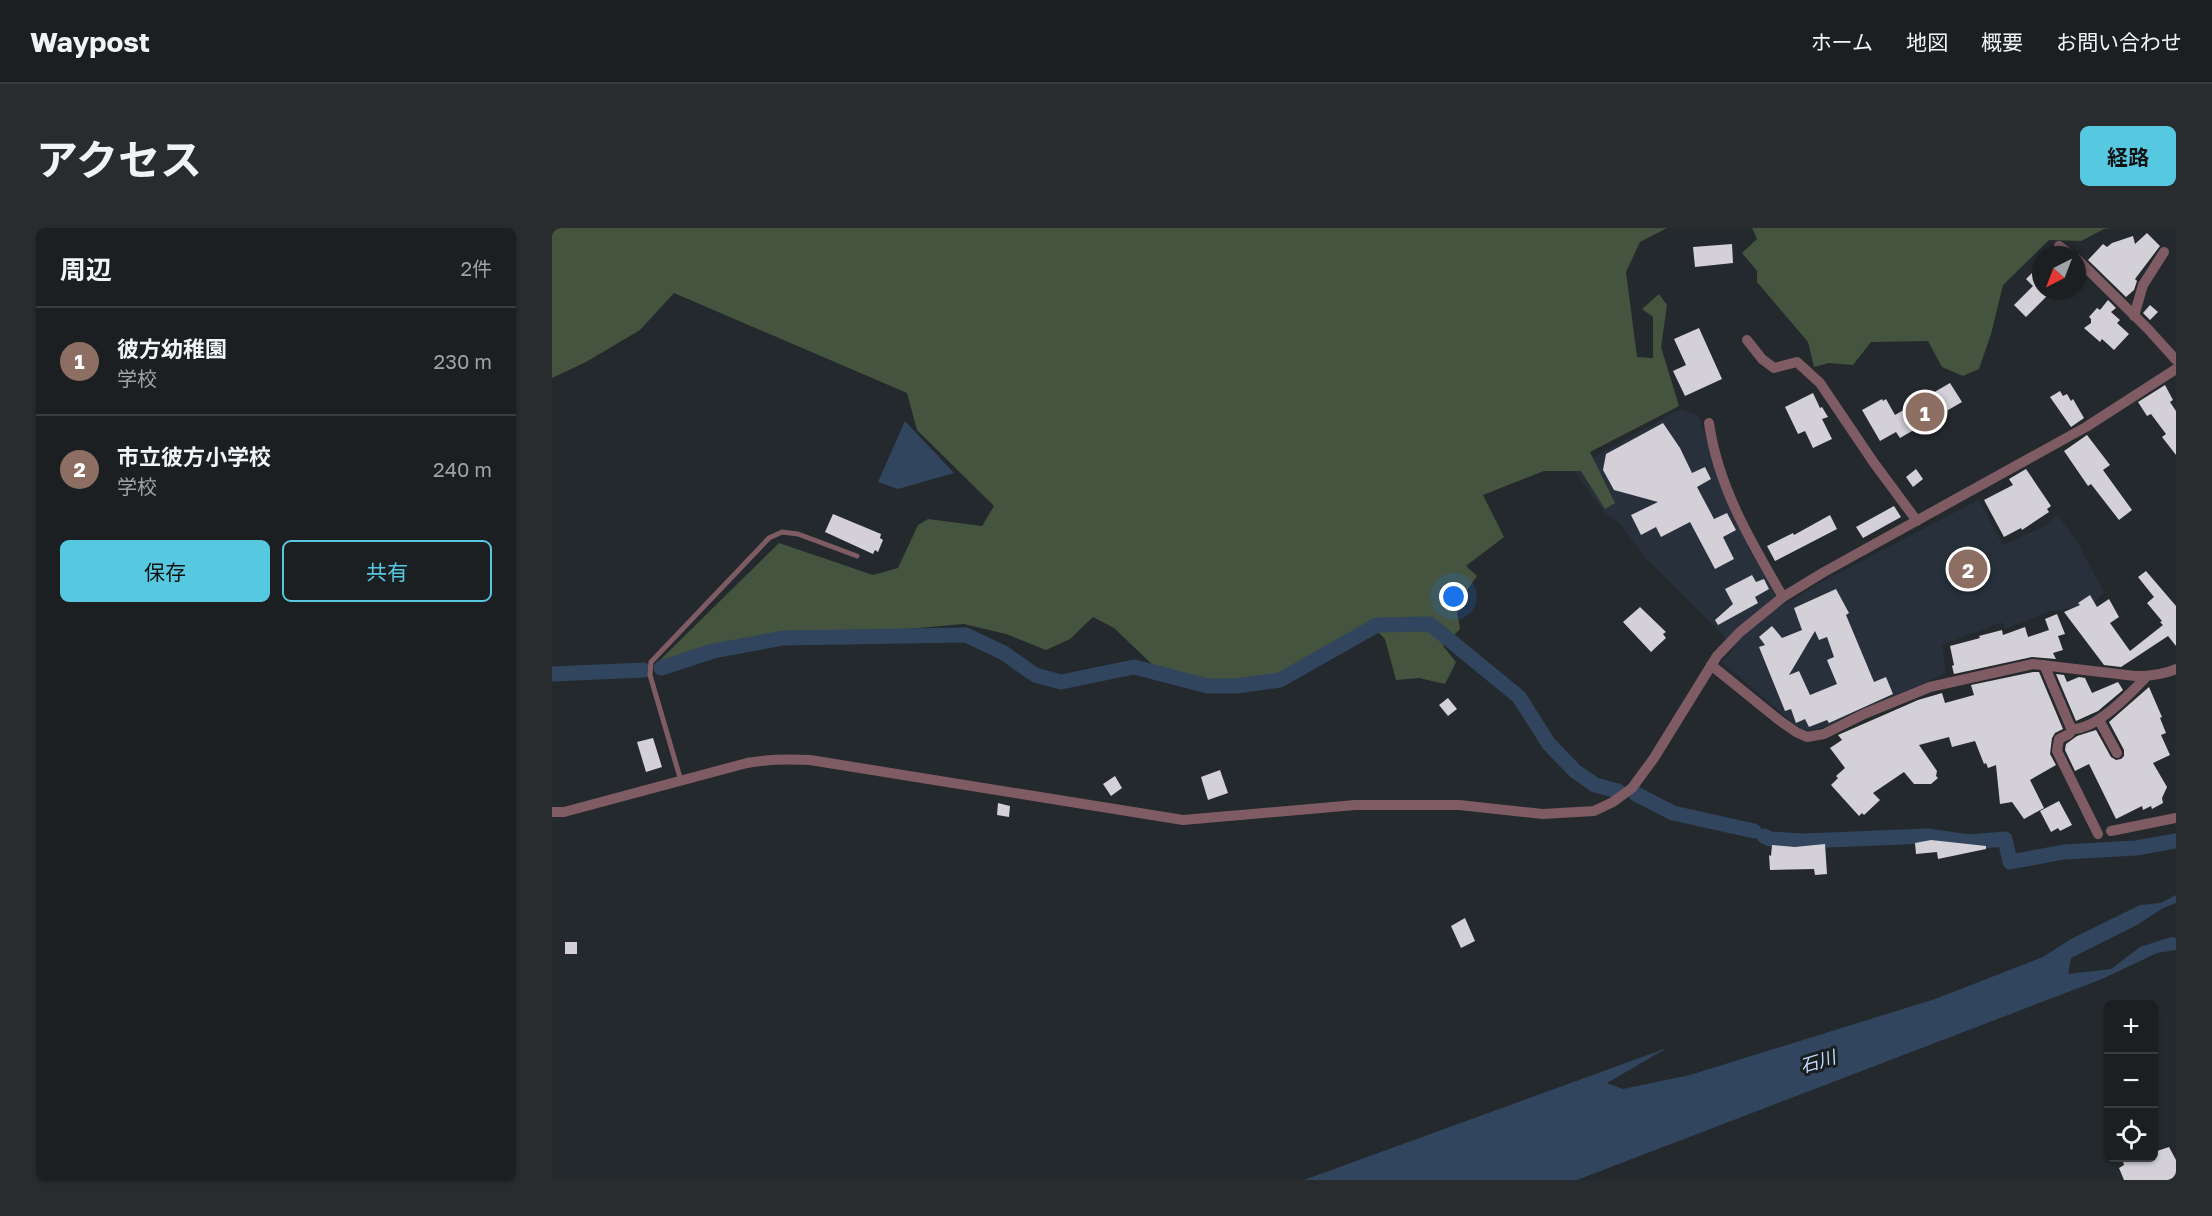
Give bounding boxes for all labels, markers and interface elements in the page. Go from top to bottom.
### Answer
text: Waypost [30,25,150,58]
text: ホーム [1811,29,1873,55]
text: 地図 [1906,29,1948,55]
text: 概要 [1981,29,2023,55]
text: お問い合わせ [2056,29,2182,55]
button: 経路 [2080,126,2176,186]
text: アクセス [36,134,202,184]
north arrow [2032,246,2086,300]
text: 周辺 [60,254,112,285]
text: 2件 [460,256,492,280]
text: 彼方幼稚園 [117,335,227,362]
text: 1 [74,349,85,373]
text: 230 m [434,349,492,373]
text: 学校 [117,366,157,390]
pin: 1 [1906,390,1944,435]
text: 市立彼方小学校 [117,443,271,470]
text: 2 [73,457,86,481]
text: 240 m [433,457,492,481]
text: 学校 [117,474,157,498]
button: 保存 [60,540,270,602]
button: 共有 [282,540,492,602]
pin: 2 [1948,546,1988,592]
your location [1439,582,1468,611]
map controls [2104,1000,2158,1162]
button: + [2104,1000,2158,1054]
water label: 石川 [1797,1045,1840,1077]
button: − [2104,1054,2158,1108]
button: locate [2104,1108,2158,1162]

